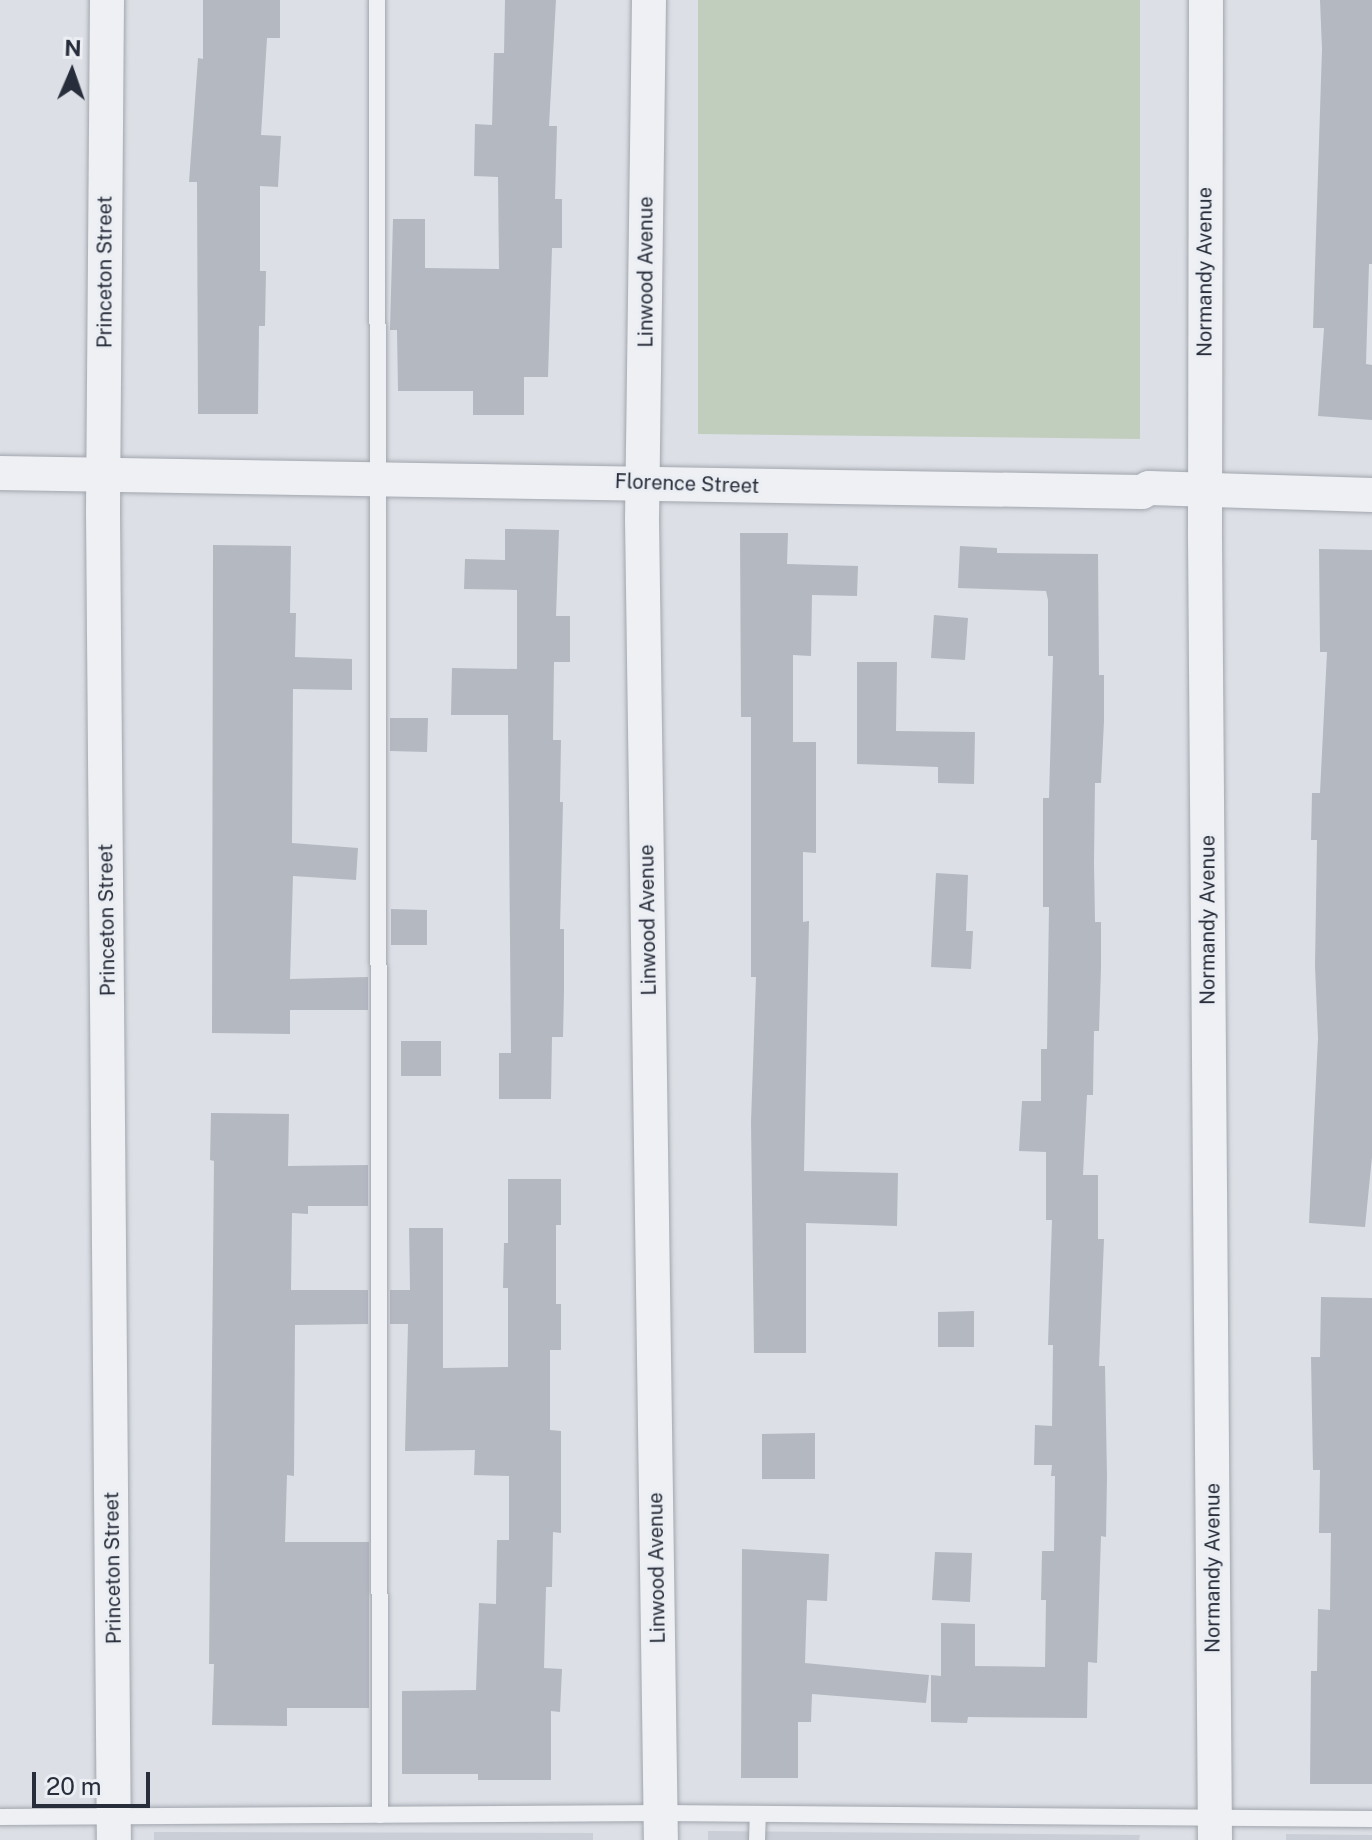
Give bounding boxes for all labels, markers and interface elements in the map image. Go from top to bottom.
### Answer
north arrow [32,32,112,112]
text: N [64,35,82,61]
street label: Normandy Avenue [1193,187,1217,357]
street label: Princeton Street [93,196,117,348]
street label: Linwood Avenue [634,196,658,348]
street label: Florence Street [614,469,760,499]
street label: Normandy Avenue [1196,835,1220,1005]
street label: Princeton Street [94,844,120,996]
street label: Linwood Avenue [635,844,661,996]
street label: Normandy Avenue [1201,1483,1225,1653]
street label: Princeton Street [100,1492,126,1644]
street label: Linwood Avenue [644,1492,670,1644]
scale bar [36,1756,154,1806]
text: 20 m [46,1772,102,1800]

